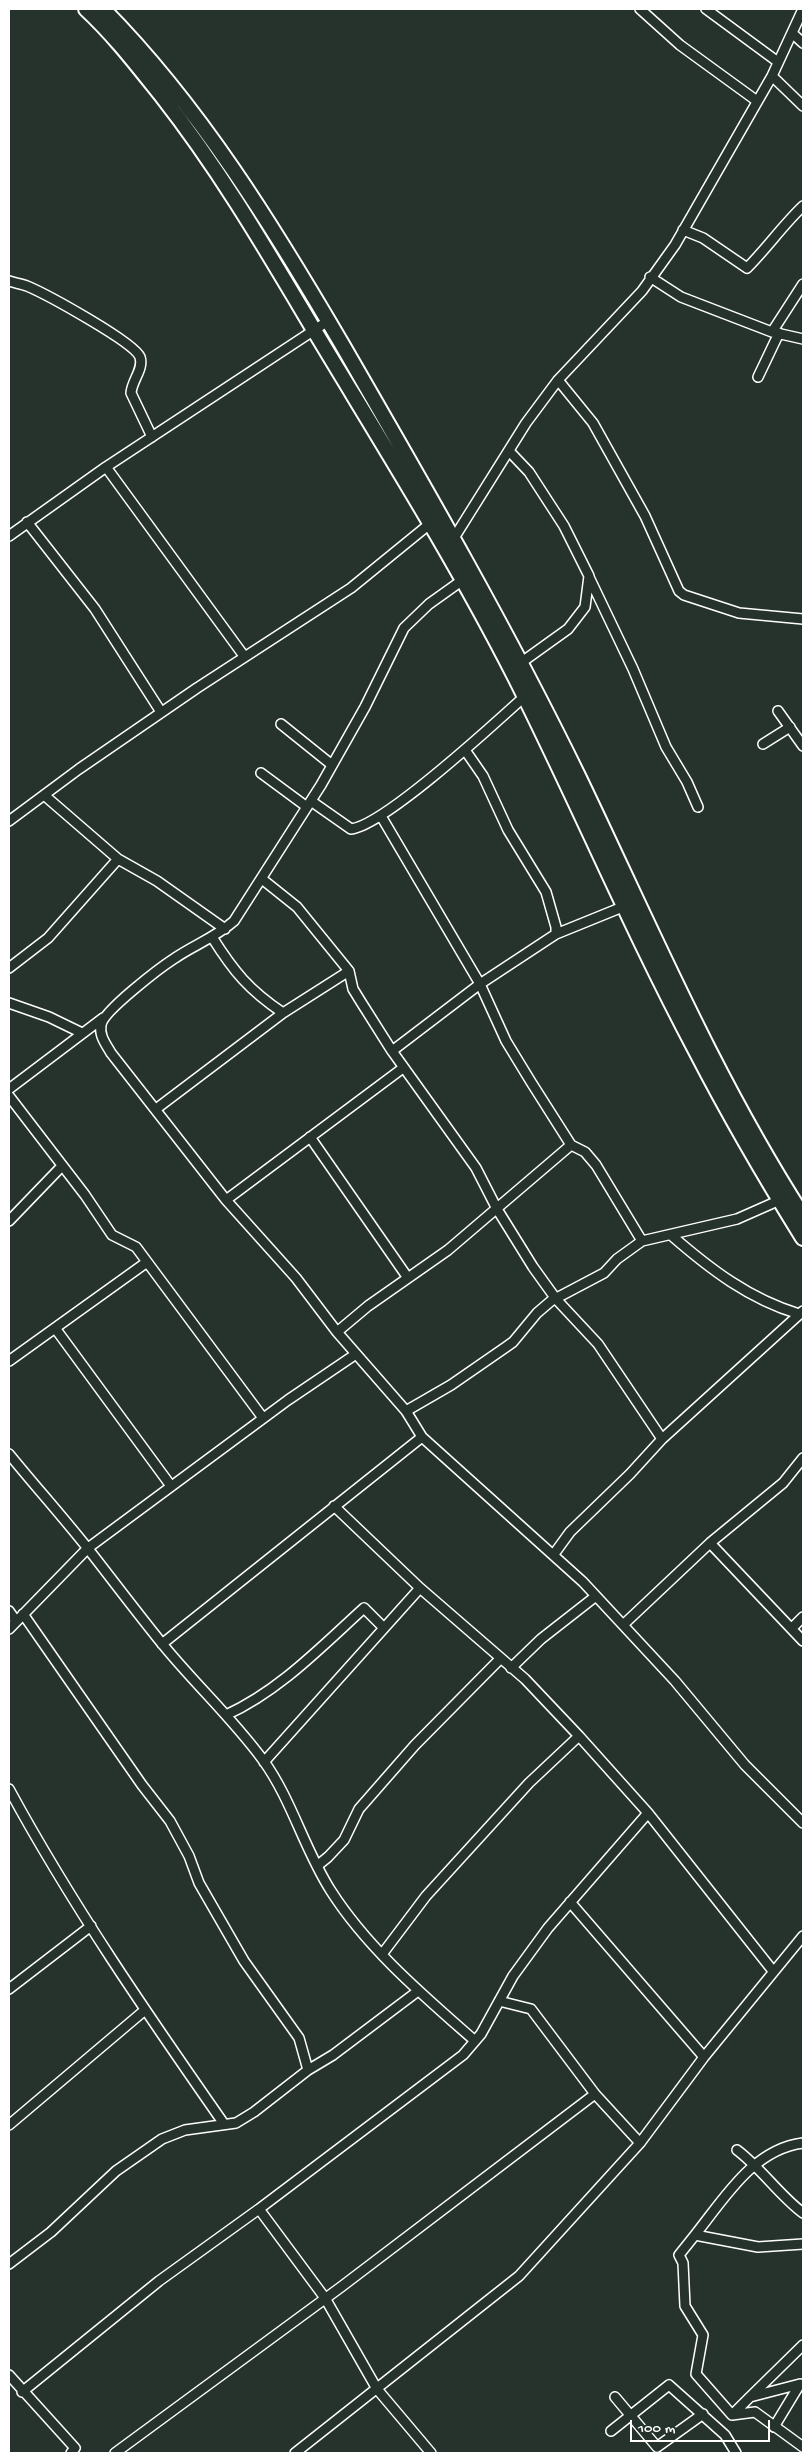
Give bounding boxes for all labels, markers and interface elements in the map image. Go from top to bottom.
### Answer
scale bar [632,2410,772,2442]
text: 100 m [638,2420,675,2438]

